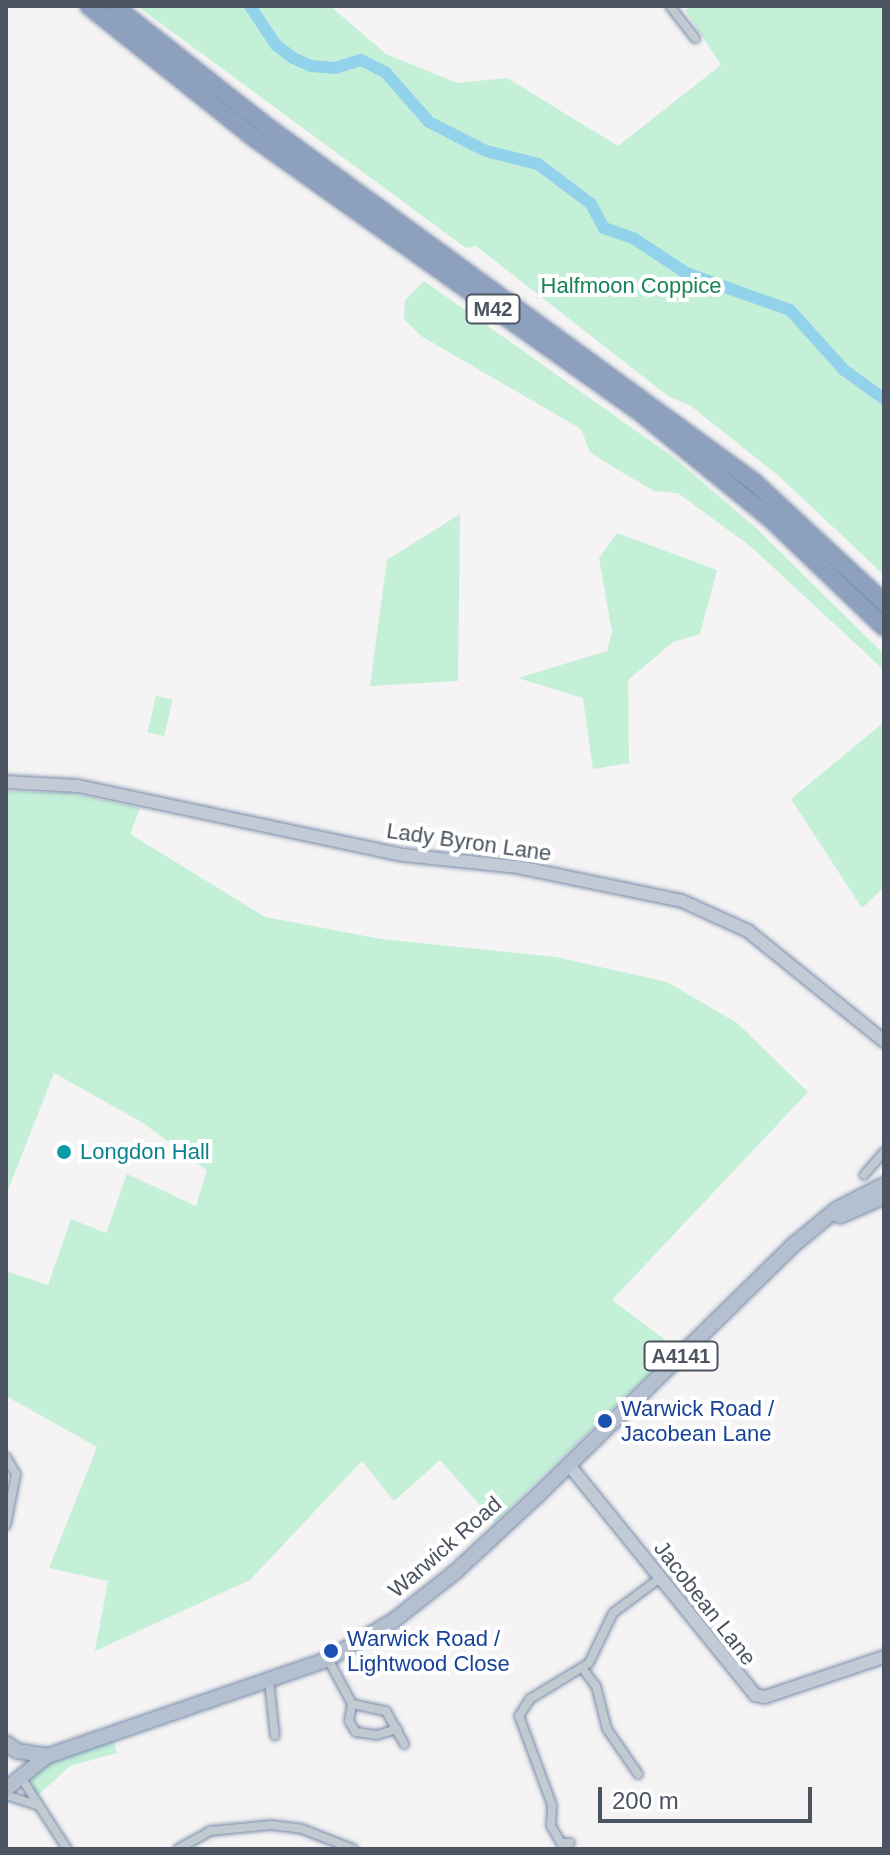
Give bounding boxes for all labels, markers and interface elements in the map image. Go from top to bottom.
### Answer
park label: Halfmoon Coppice [541,273,721,299]
road number: M42 [465,293,521,325]
street label: Lady Byron Lane [385,817,553,867]
place label: Longdon Hall [80,1139,210,1165]
marker: Longdon Hall [55,1143,73,1161]
road number: A4141 [643,1340,719,1372]
place label: Warwick Road / Jacobean Lane [621,1395,774,1446]
marker: Warwick Road / Jacobean Lane [596,1412,614,1430]
street label: Warwick Road [383,1491,507,1603]
street label: Jacobean Lane [648,1536,762,1670]
place label: Warwick Road / Lightwood Close [347,1625,510,1676]
marker: Warwick Road / Lightwood Close [322,1642,340,1660]
scale bar [602,1771,816,1821]
text: 200 m [612,1787,679,1814]

